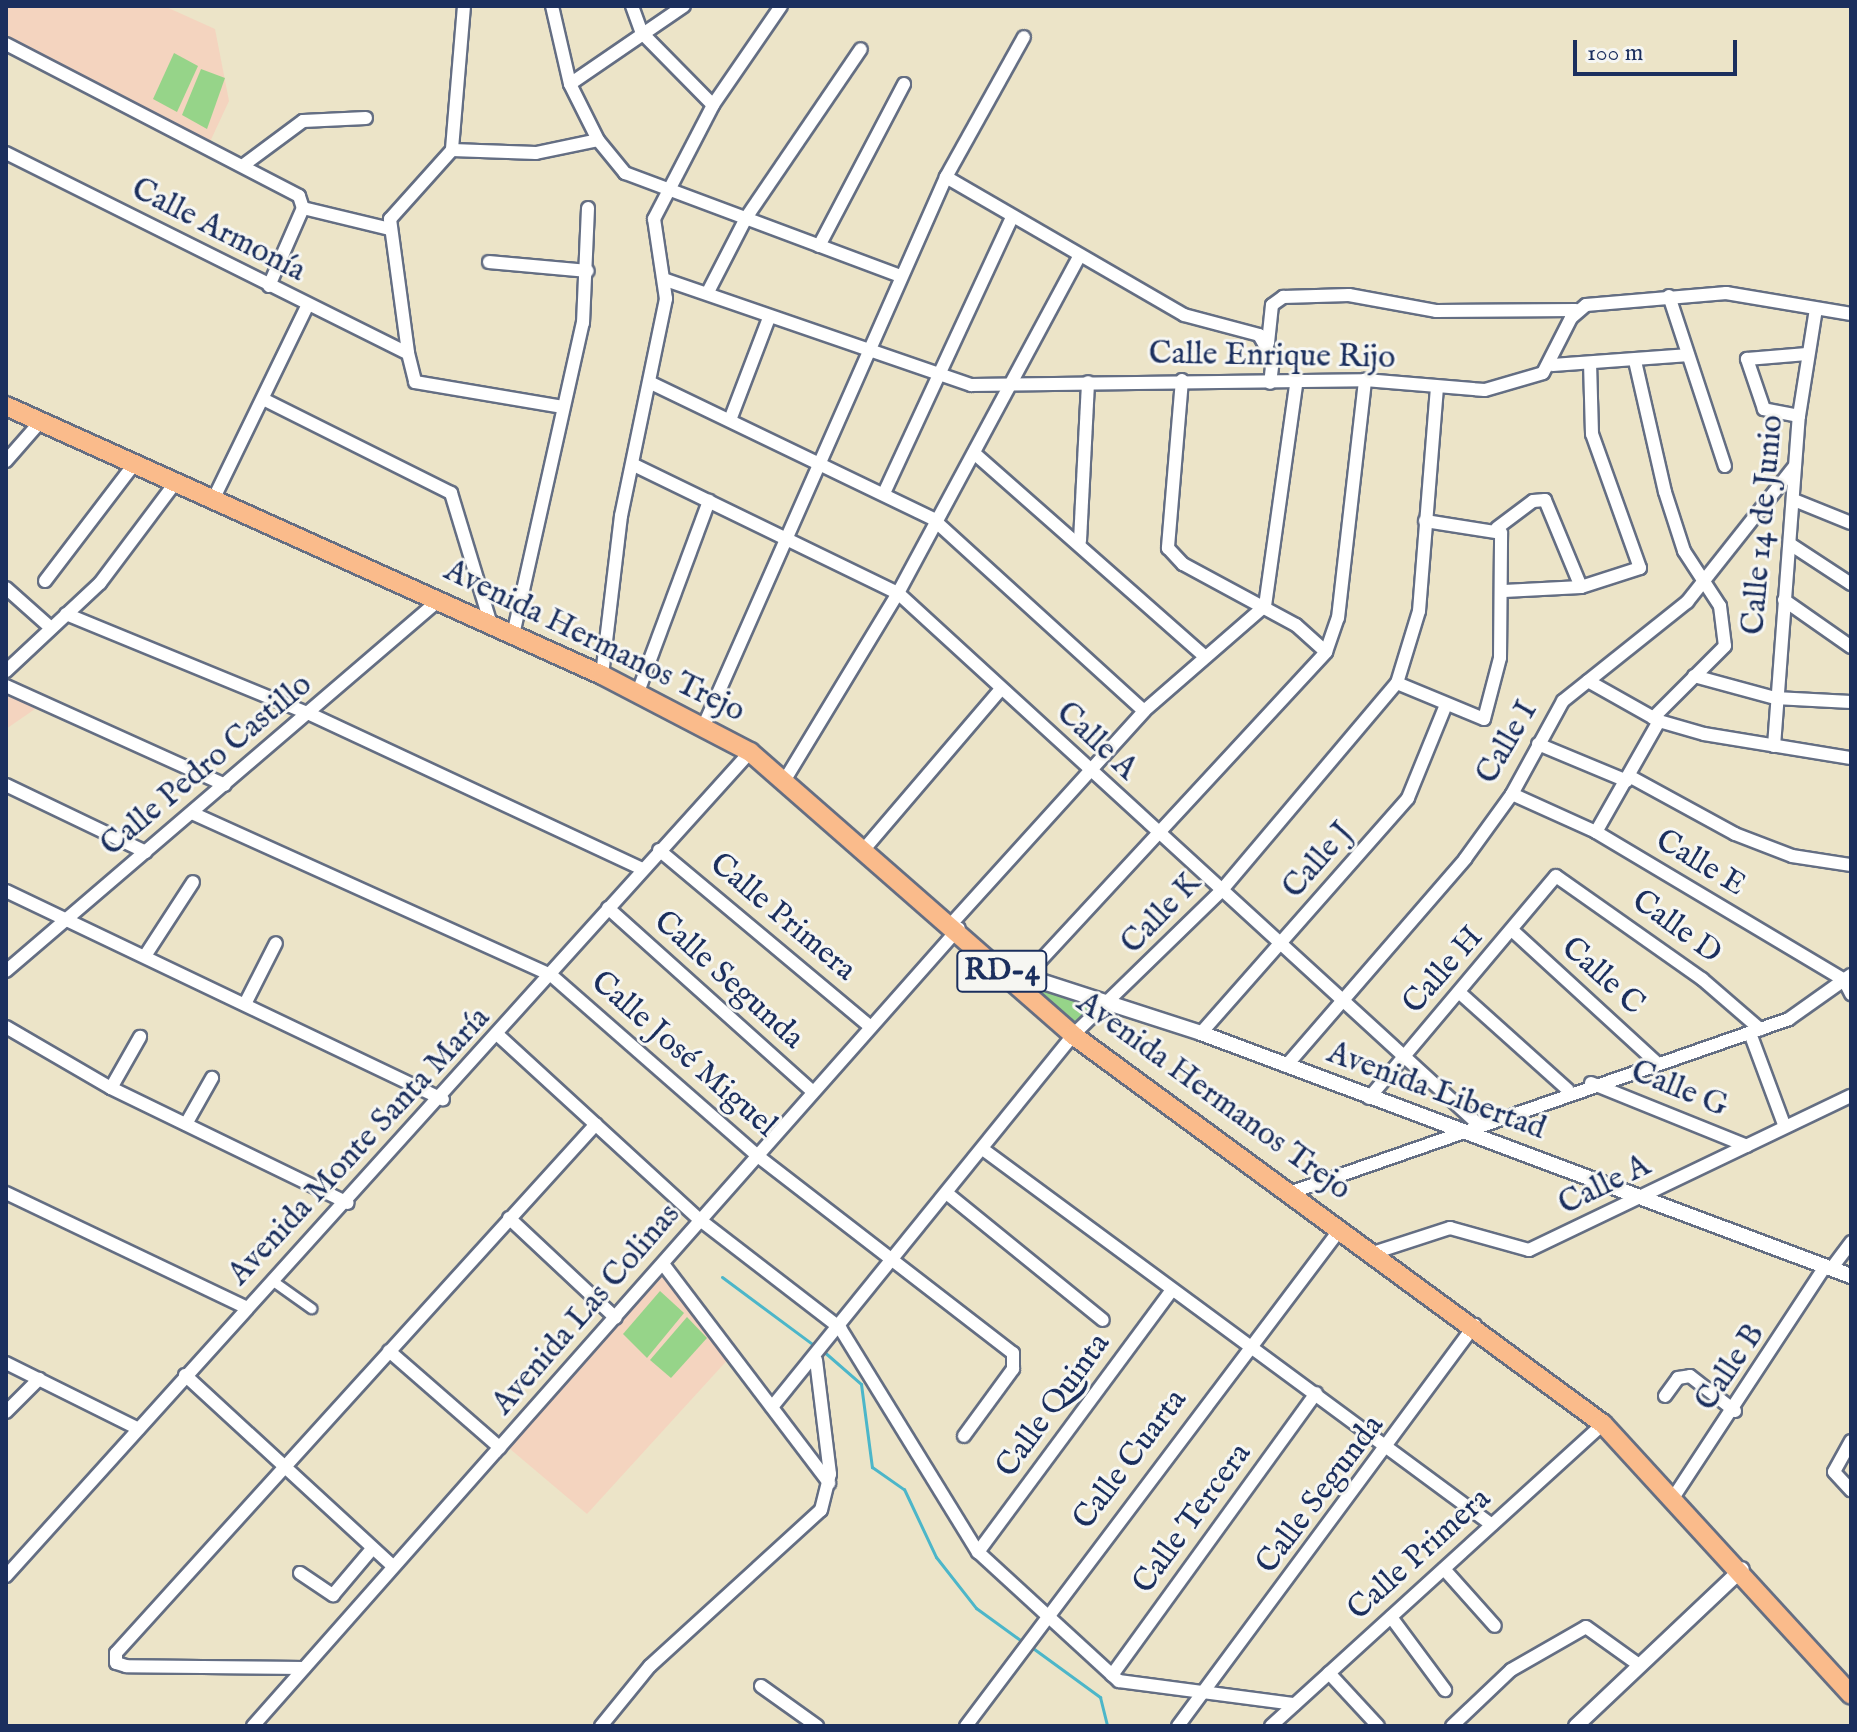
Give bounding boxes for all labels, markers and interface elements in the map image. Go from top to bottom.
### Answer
scale bar [1577,24,1741,74]
text: 100 m [1587,38,1643,69]
street label: Calle Armonía [125,171,311,291]
street label: Calle Enrique Rijo [1148,336,1396,378]
street label: Calle 14 de Junio [1735,413,1793,637]
street label: Avenida Hermanos Trejo [437,552,751,732]
street label: Calle Pedro Castillo [94,667,320,865]
street label: Calle A [1047,695,1145,789]
street label: Calle I [1469,695,1547,791]
street label: Calle J [1275,815,1363,907]
street label: Calle E [1648,822,1752,906]
street label: Calle Primera [701,846,863,990]
street label: Calle K [1114,865,1210,963]
street label: Calle D [1624,883,1728,973]
street label: Calle Segunda [645,904,811,1058]
street label: Calle H [1396,919,1492,1023]
street label: Calle C [1553,930,1651,1024]
road number: RD-4 [956,945,1048,997]
street label: Calle José Miguel [582,964,784,1146]
street label: Avenida Hermanos Trejo [1068,985,1358,1209]
street label: Avenida Monte Santa María [221,1000,499,1294]
street label: Avenida Libertad [1322,1035,1550,1149]
street label: Calle G [1625,1053,1733,1127]
street label: Calle A [1553,1147,1657,1225]
street label: Avenida Las Colinas [485,1197,689,1423]
street label: Calle B [1688,1317,1774,1419]
street label: Calle Quinta [989,1326,1119,1486]
street label: Calle Cuarta [1066,1382,1196,1538]
street label: Calle Segunda [1249,1408,1393,1582]
street label: Calle Tercera [1126,1436,1260,1602]
street label: Calle Primera [1340,1481,1500,1629]

